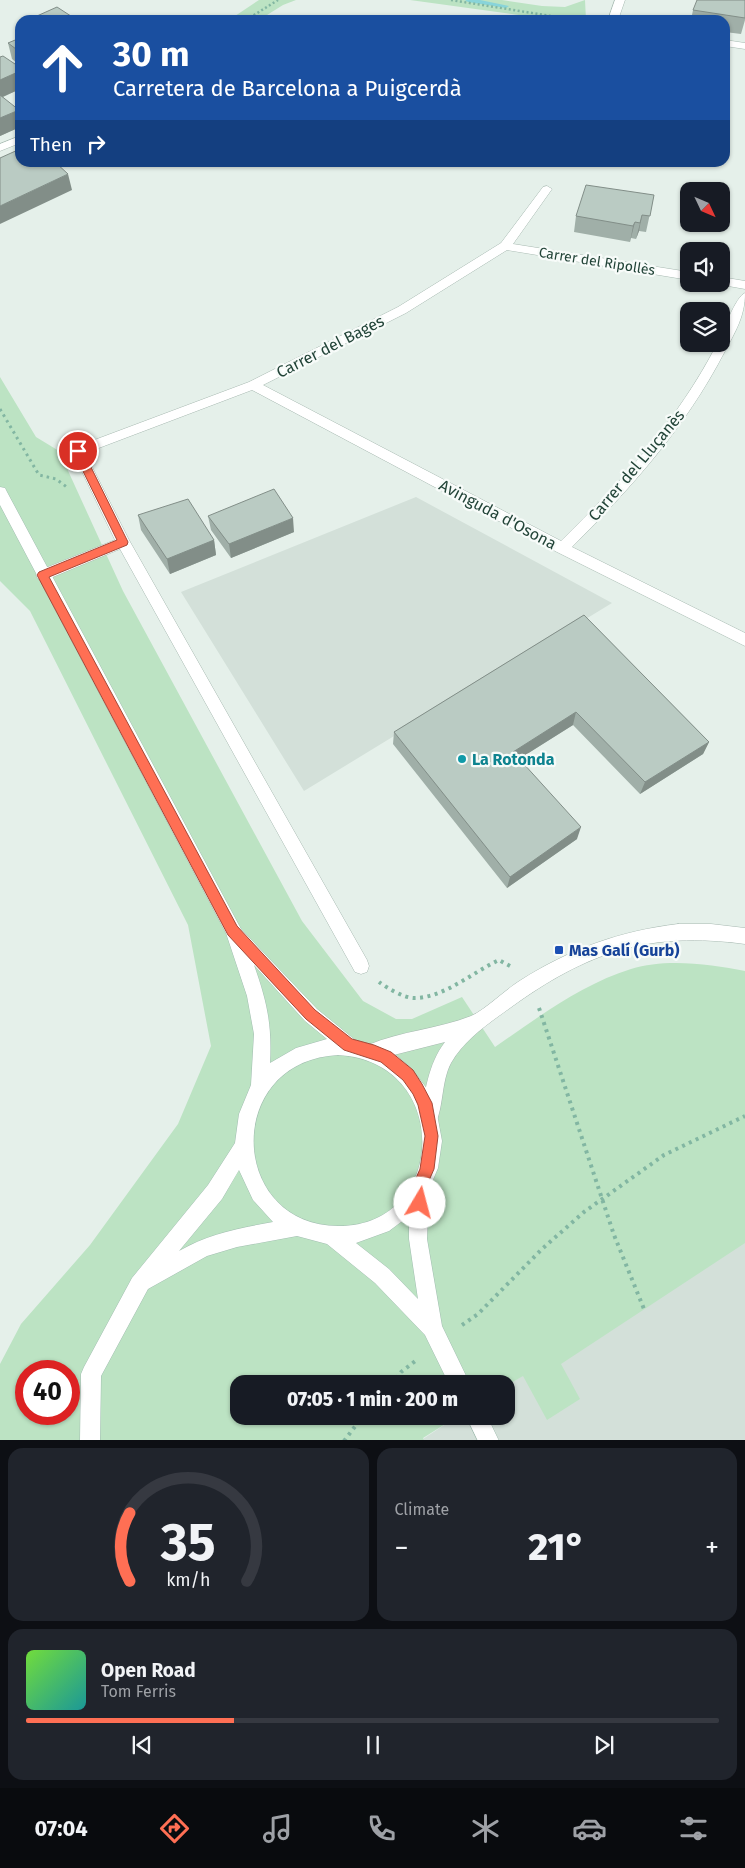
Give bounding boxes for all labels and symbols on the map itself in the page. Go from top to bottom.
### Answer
north arrow [680,182,730,232]
street label: Carrer del Ripollès [538,244,657,279]
street label: Carrer del Bages [273,311,387,382]
street label: Carrer del Lluçanès [584,406,689,525]
pin [57,430,99,472]
street label: Avinguda d'Osona [436,476,560,553]
place label: La Rotonda [472,750,555,769]
marker: La Rotonda [456,753,468,765]
place label: Mas Galí (Gurb) [569,941,680,960]
marker: Mas Galí (Gurb) [553,944,565,956]
position arrow [393,1176,445,1228]
speed limit sign: 40 [15,1360,80,1425]

